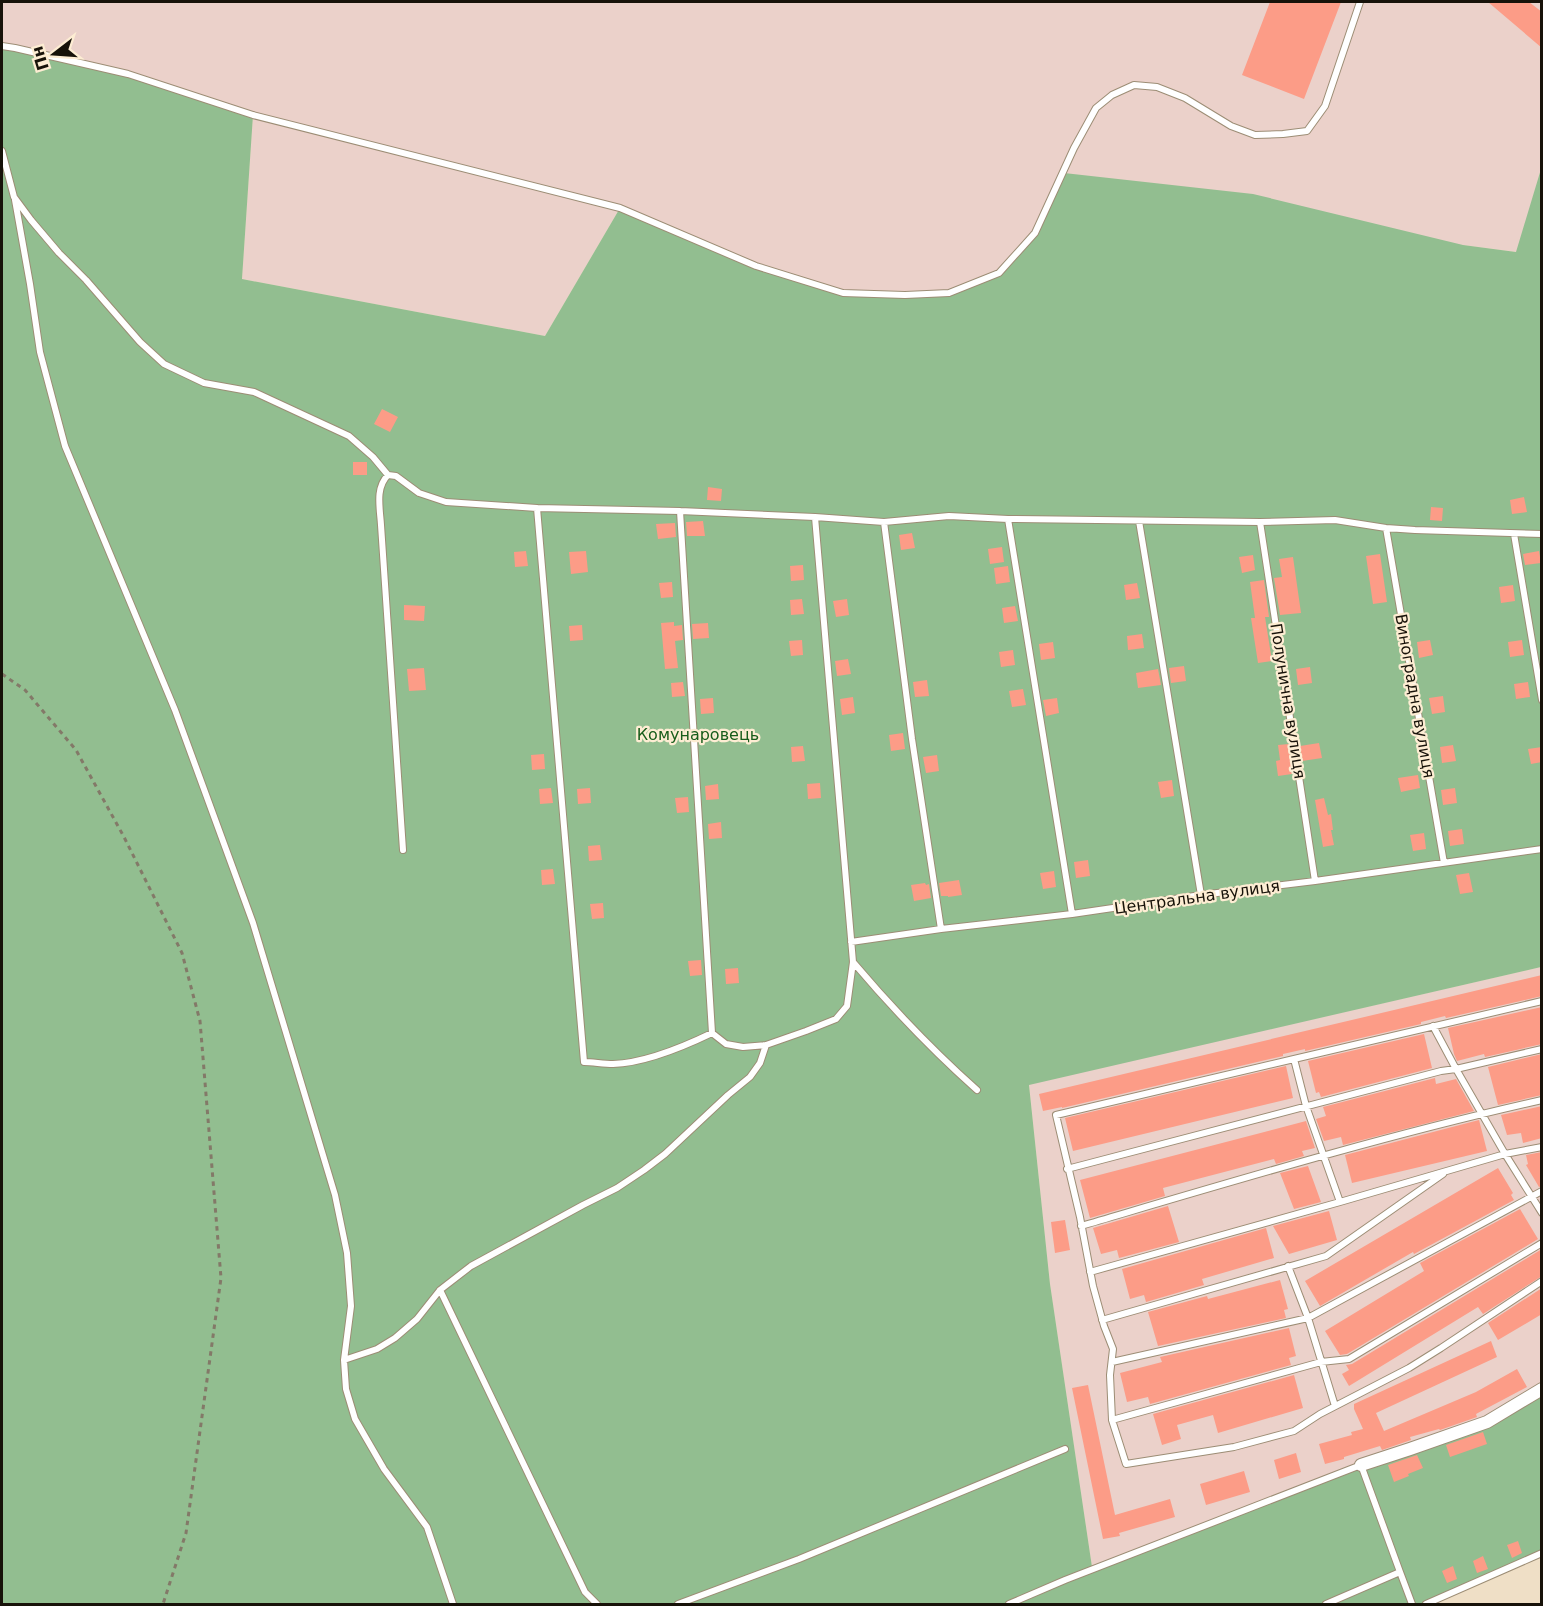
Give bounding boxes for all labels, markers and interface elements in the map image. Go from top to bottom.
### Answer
north arrow [24,24,84,84]
text: Пн [27,44,53,73]
street label: Виноградна вулиця [1391,612,1439,780]
street label: Полунична вулиця [1266,622,1310,780]
park label: Комунаровець [637,725,759,744]
street label: Центральна вулиця [1113,876,1281,918]

